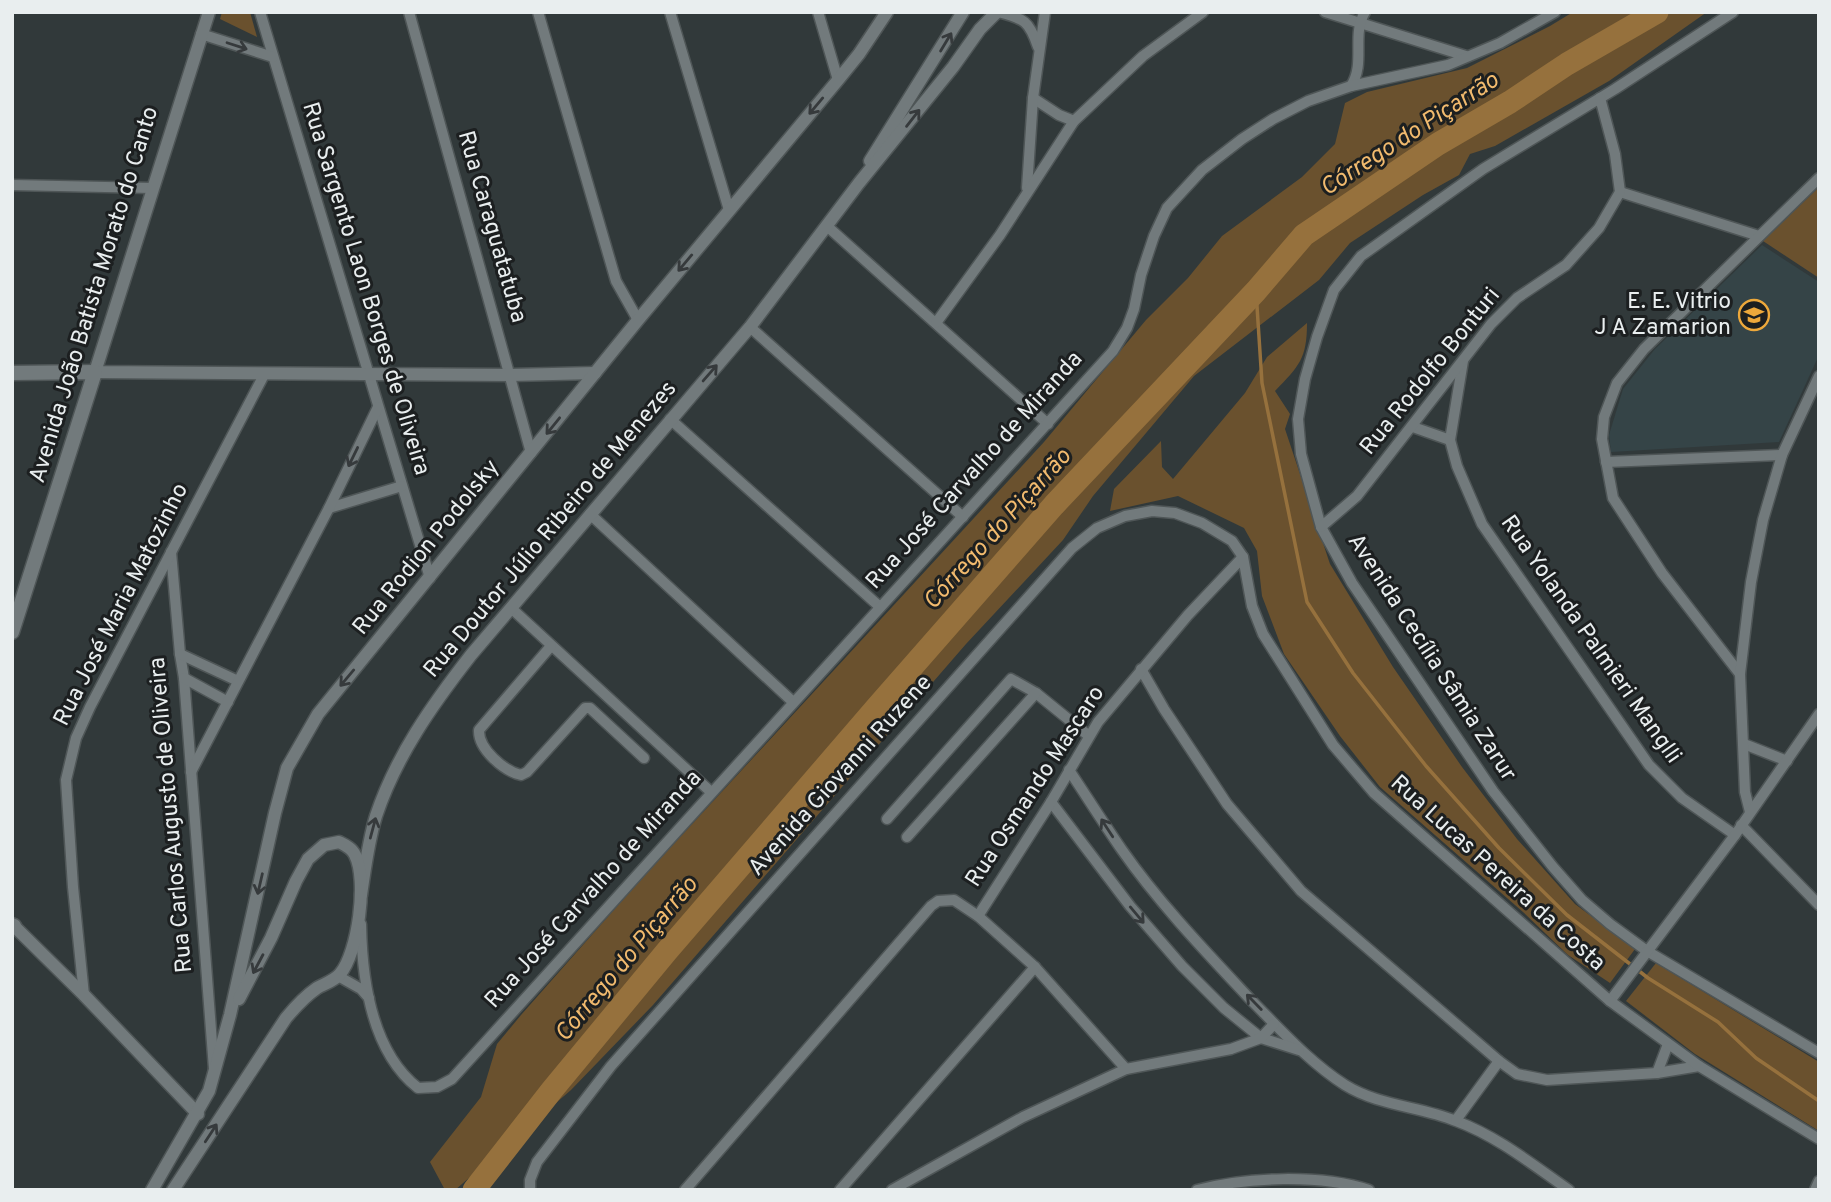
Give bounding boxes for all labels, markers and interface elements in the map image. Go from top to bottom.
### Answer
one-way arrow [939,32,953,52]
one-way arrow [226,41,248,53]
water label: Córrego do Piçarrão [1315,66,1505,204]
one-way arrow [809,96,824,114]
street label: Rua Sargento Laon Borges de Oliveira [294,99,436,479]
street label: Avenida João Batista Morato do Canto [24,103,166,487]
one-way arrow [906,110,921,128]
street label: Rua Caraguatatuba [450,128,532,326]
one-way arrow [678,253,693,271]
street label: Rua Rodolfo Bonturi [1355,282,1507,462]
place label: E. E. Vitrio J A Zamarion [1594,288,1731,343]
school or university icon: E. E. Vitrio J A Zamarion [1737,298,1771,332]
street label: Rua José Carvalho de Miranda [860,346,1090,596]
one-way arrow [702,364,718,382]
street label: Rua Doutor Júlio Ribeiro de Menezes [418,376,684,684]
one-way arrow [545,417,560,435]
water label: Córrego do Piçarrão [918,443,1079,617]
one-way arrow [346,446,360,467]
street label: Rua Rodion Podolsky [347,454,507,642]
street label: Rua José Maria Matozinho [48,479,196,731]
street label: Rua Yolanda Palmieri Manglli [1493,510,1687,770]
street label: Avenida Cecília Sâmia Zarur [1340,529,1522,787]
street label: Rua Carlos Augusto de Oliveira [144,656,200,974]
one-way arrow [339,669,355,687]
street label: Avenida Giovanni Ruzene [743,669,939,883]
street label: Rua Osmando Mascaro [960,681,1112,893]
street label: Rua José Carvalho de Miranda [479,765,709,1015]
street label: Rua Lucas Pereira da Costa [1383,770,1611,978]
one-way arrow [367,817,380,840]
one-way arrow [1100,819,1115,838]
water label: Córrego do Piçarrão [549,871,705,1049]
one-way arrow [252,872,266,895]
one-way arrow [1129,905,1145,923]
one-way arrow [250,953,264,974]
one-way arrow [1245,994,1262,1011]
one-way arrow [203,1124,218,1143]

